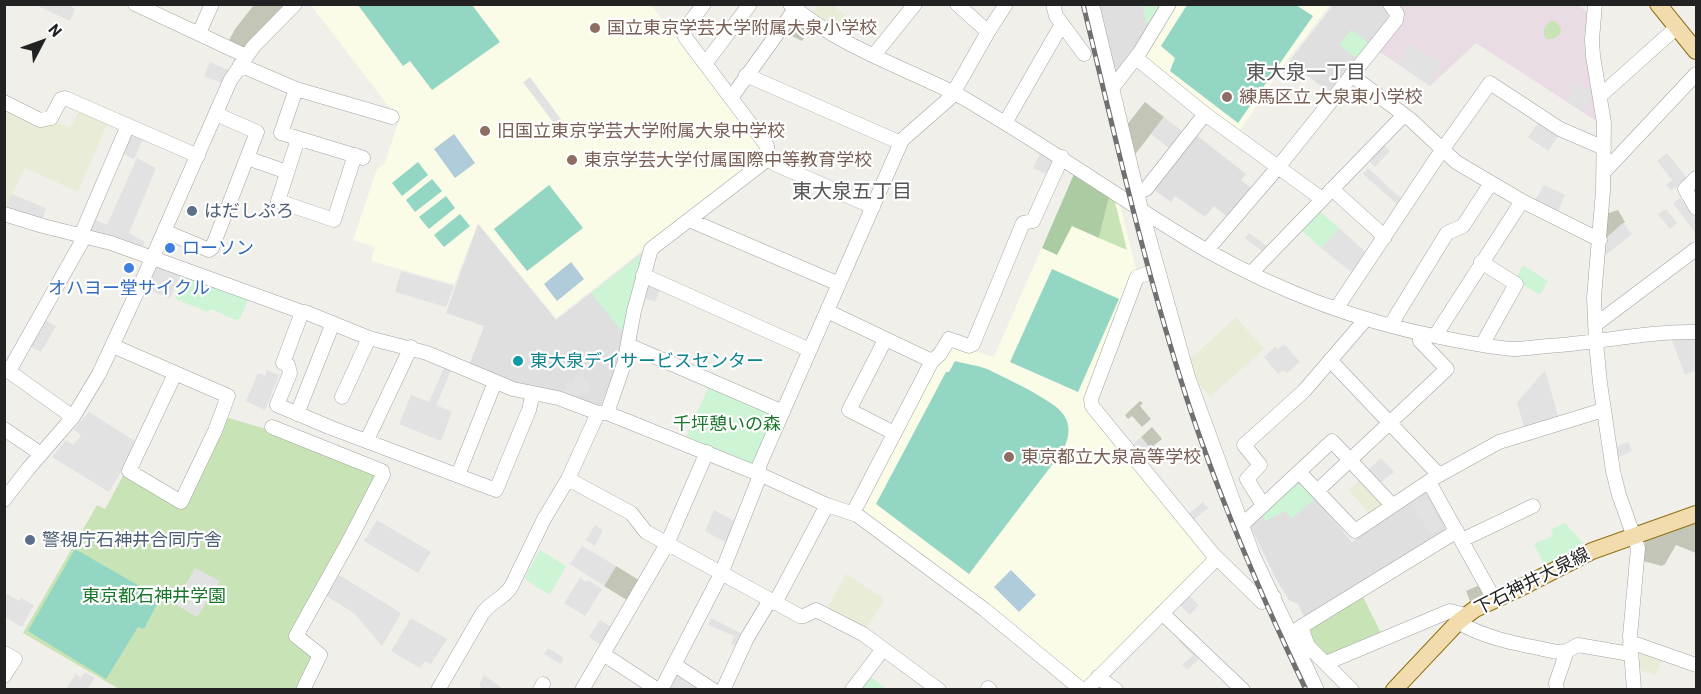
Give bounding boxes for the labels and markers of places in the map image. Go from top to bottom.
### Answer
place label: 国立東京学芸大学附属大泉小学校 [607,17,877,39]
marker: 国立東京学芸大学附属大泉小学校 [588,21,602,35]
place label: 練馬区立 大泉東小学校 [1239,86,1423,108]
marker: 練馬区立 大泉東小学校 [1220,90,1234,104]
place label: 旧国立東京学芸大学附属大泉中学校 [497,120,785,142]
marker: 旧国立東京学芸大学附属大泉中学校 [478,124,492,138]
place label: 東京学芸大学付属国際中等教育学校 [584,149,872,171]
marker: 東京学芸大学付属国際中等教育学校 [565,153,579,167]
place label: はだしぷろ [204,200,294,222]
marker: はだしぷろ [185,204,199,218]
place label: ローソン [182,237,254,259]
marker: ローソン [163,241,177,255]
marker: オハヨー堂サイクル [122,261,136,275]
place label: オハヨー堂サイクル [48,277,210,299]
place label: 東大泉デイサービスセンター [530,350,764,372]
marker: 東大泉デイサービスセンター [511,354,525,368]
place label: 東京都立大泉高等学校 [1021,446,1201,468]
marker: 東京都立大泉高等学校 [1002,450,1016,464]
place label: 警視庁石神井合同庁舎 [42,529,222,551]
marker: 警視庁石神井合同庁舎 [23,533,37,547]

